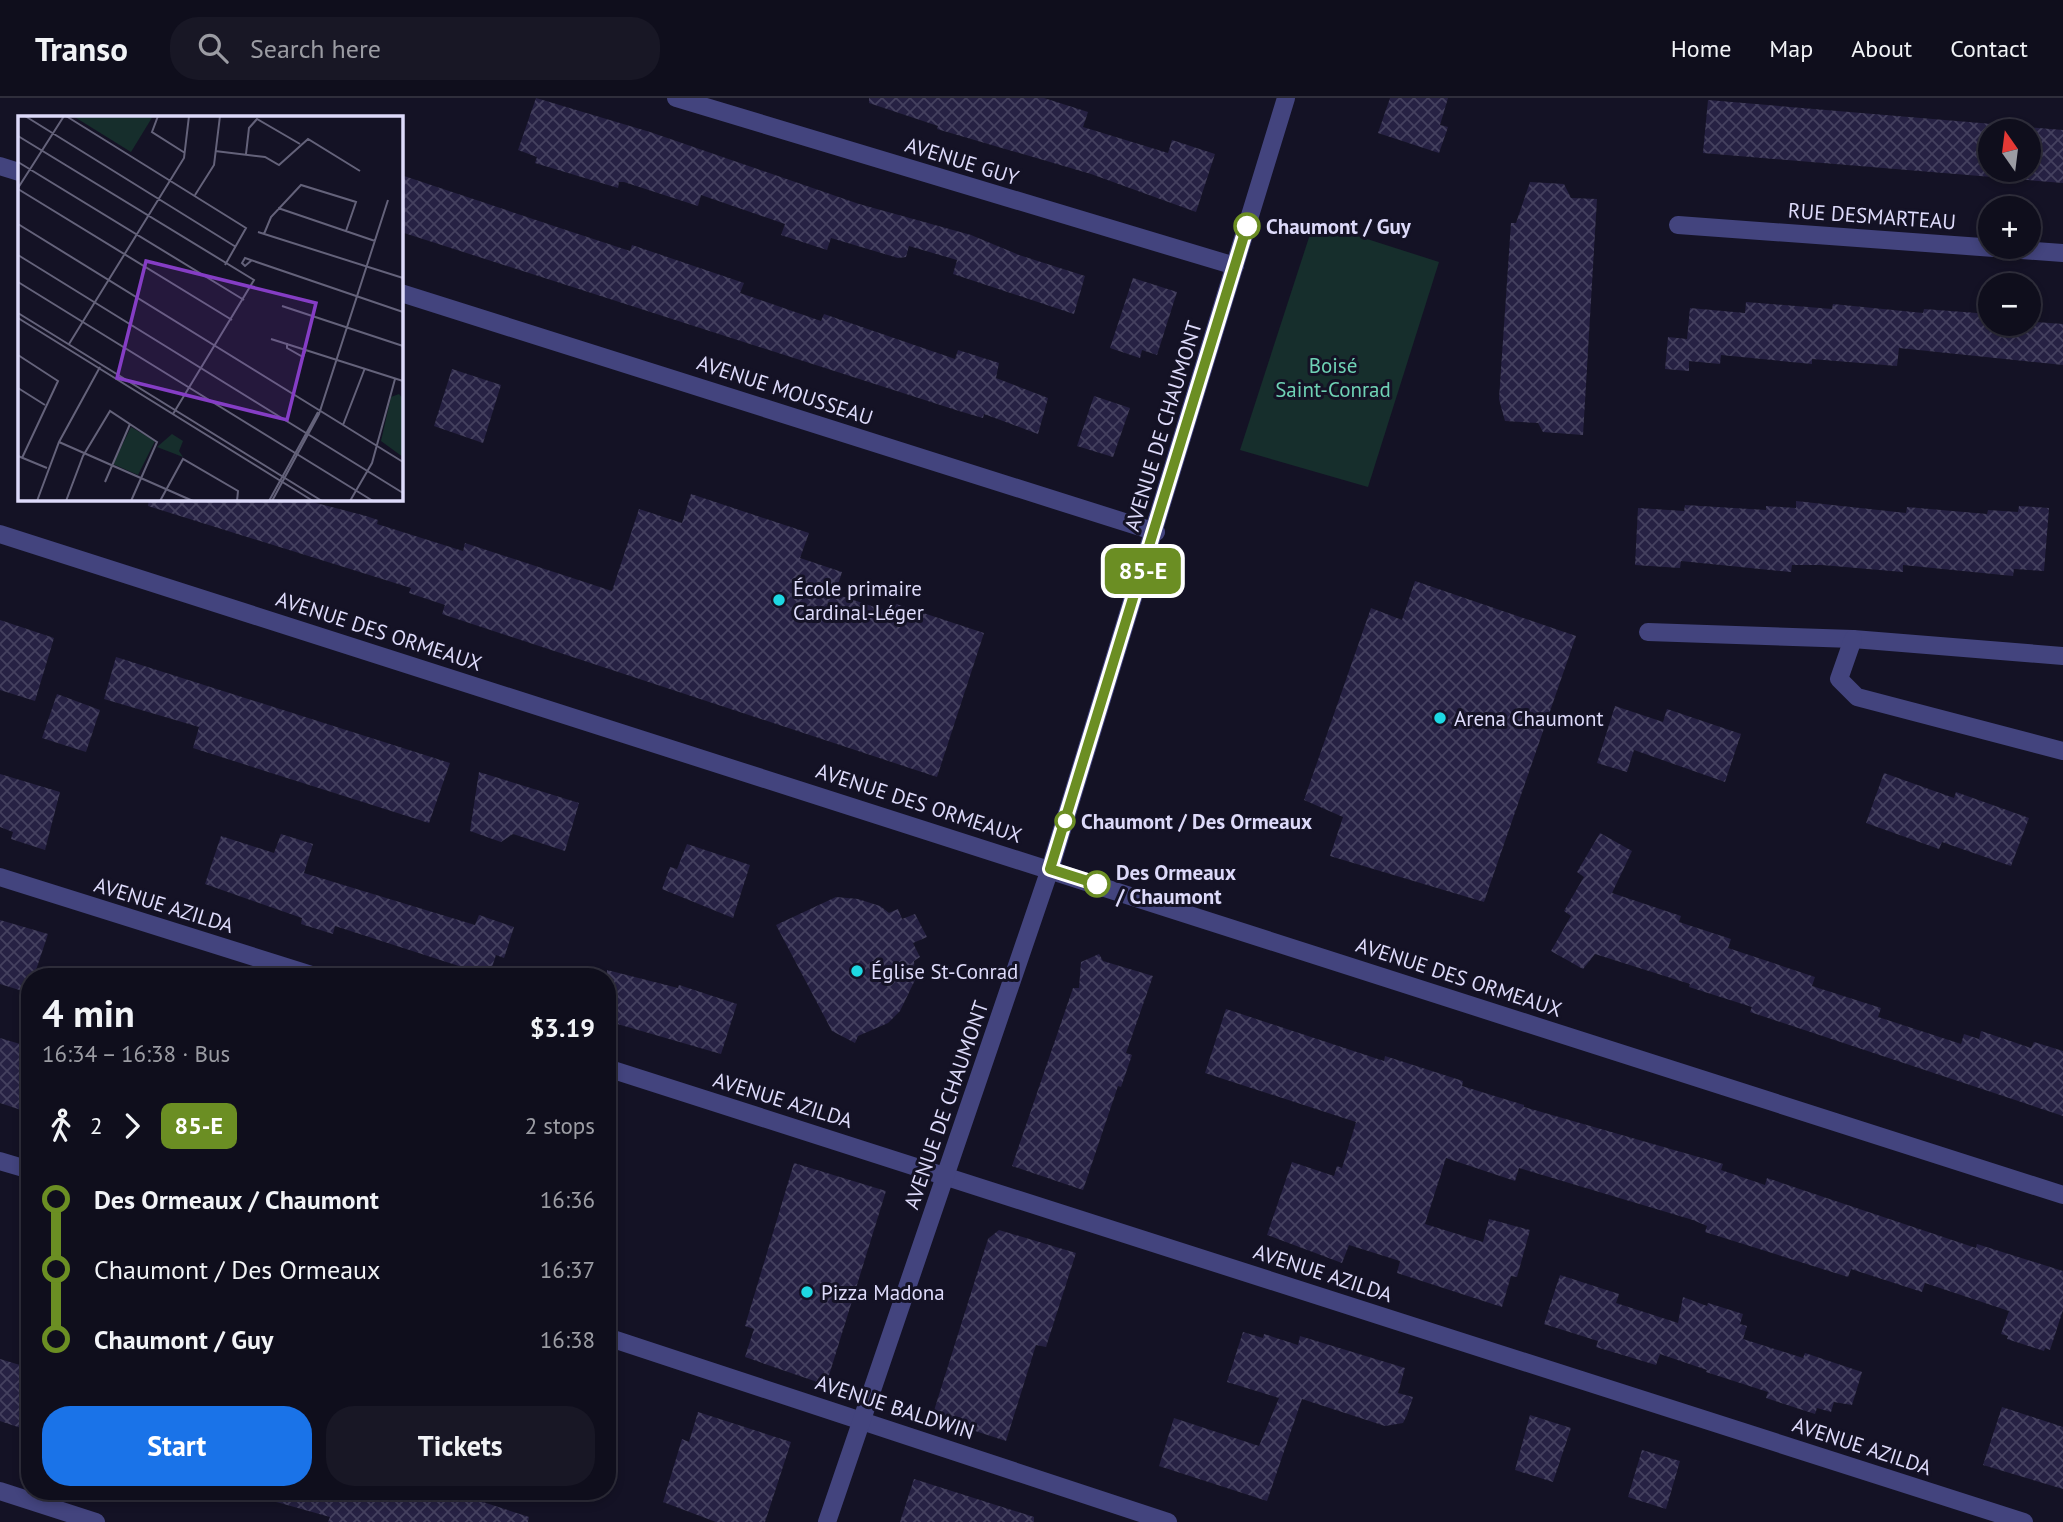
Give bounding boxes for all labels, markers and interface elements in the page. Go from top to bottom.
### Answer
search box [170,17,660,80]
text: Transo [35,27,128,70]
icon: search [194,29,232,67]
text: Search here [250,32,381,65]
text: Home [1671,33,1731,64]
text: Map [1769,33,1813,64]
text: About [1851,33,1912,64]
text: Contact [1950,33,2028,64]
inset map [18,116,402,500]
north arrow [1978,119,2040,182]
map controls [1978,119,2041,336]
street label: AVENUE GUY [902,131,1022,191]
button: + [1978,196,2041,259]
street label: RUE DESMARTEAU [1787,197,1957,235]
marker: Chaumont / Guy [1234,213,1260,239]
place label: Chaumont / Guy [1266,213,1412,240]
button: − [1978,273,2041,336]
street label: AVENUE DE CHAUMONT [1118,317,1208,534]
street label: AVENUE MOUSSEAU [694,349,876,431]
park label: Boisé Saint-Conrad [1275,352,1391,403]
line badge: 85-E [1094,548,1192,594]
text: 85-E [1119,555,1167,586]
place label: École primaire Cardinal-Léger [793,575,924,626]
street label: AVENUE DES ORMEAUX [273,585,485,677]
marker: École primaire Cardinal-Léger [771,592,787,608]
place label: Arena Chaumont [1454,705,1604,732]
marker: Arena Chaumont [1432,710,1448,726]
street label: AVENUE DES ORMEAUX [813,757,1025,849]
place label: Chaumont / Des Ormeaux [1081,808,1312,835]
marker: Chaumont / Des Ormeaux [1055,811,1075,831]
place label: Des Ormeaux / Chaumont [1115,859,1236,910]
street label: AVENUE AZILDA [91,871,238,939]
marker: Des Ormeaux / Chaumont [1084,871,1110,897]
street label: AVENUE DES ORMEAUX [1353,931,1565,1023]
place label: Église St-Conrad [871,958,1018,985]
marker: Église St-Conrad [849,963,865,979]
text: 4 min [42,988,135,1037]
street label: AVENUE DE CHAUMONT [898,997,994,1213]
text: $3.19 [530,1011,595,1044]
text: 16:34 – 16:38 · Bus [42,1039,230,1068]
street label: AVENUE AZILDA [710,1066,857,1134]
icon: walk [42,1107,80,1145]
icon: forward [113,1107,151,1145]
text: 85-E [175,1110,223,1141]
text: 2 [90,1111,103,1140]
text: 2 stops [525,1111,595,1140]
text: Des Ormeaux / Chaumont [94,1183,379,1216]
text: 16:36 [540,1185,595,1214]
street label: AVENUE AZILDA [1250,1238,1397,1308]
text: Chaumont / Des Ormeaux [94,1253,381,1286]
text: 16:37 [540,1255,595,1284]
place label: Pizza Madona [821,1279,945,1306]
marker: Pizza Madona [799,1284,815,1300]
text: Chaumont / Guy [94,1323,273,1356]
text: 16:38 [540,1325,595,1354]
street label: AVENUE BALDWIN [812,1369,978,1445]
button: Start [42,1406,312,1486]
button: Tickets [326,1406,595,1486]
street label: AVENUE AZILDA [1789,1411,1936,1481]

